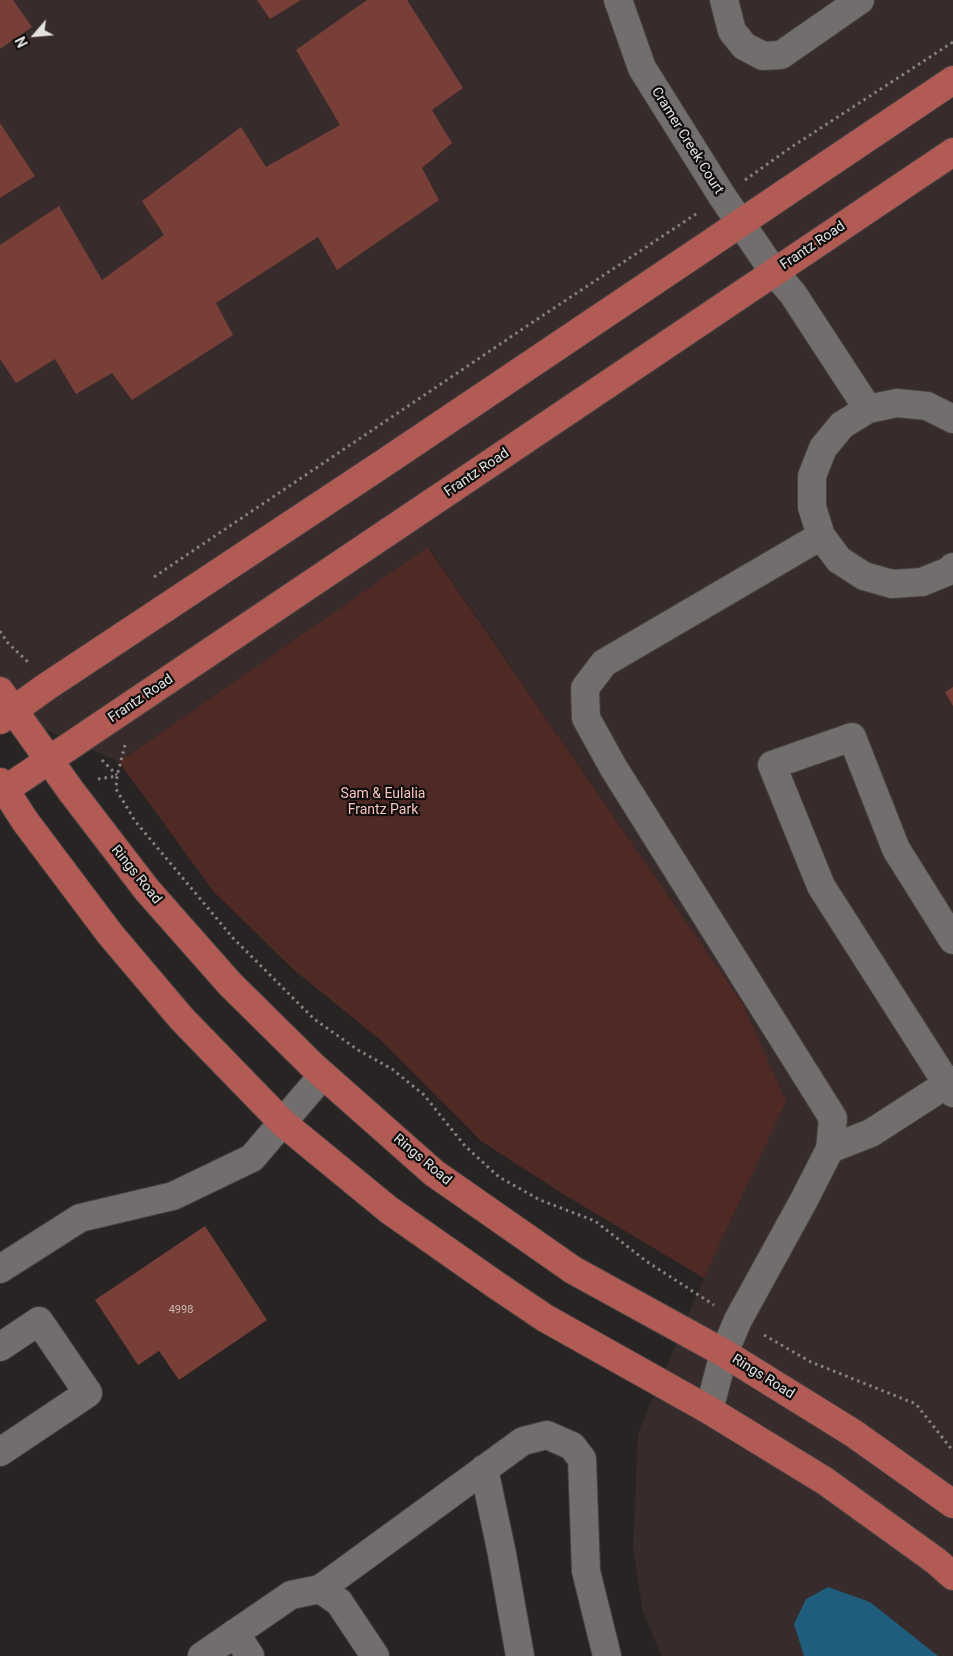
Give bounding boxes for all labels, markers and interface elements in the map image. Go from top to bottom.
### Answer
north arrow [10,10,60,60]
text: N [12,34,31,50]
street label: Cramer Creek Court [647,85,727,197]
street label: Frantz Road [777,218,849,274]
street label: Frantz Road [441,445,513,501]
street label: Frantz Road [105,671,177,727]
park label: Sam & Eulalia Frantz Park [341,786,425,819]
street label: Rings Road [107,842,165,908]
street label: Rings Road [390,1131,454,1189]
house number: 4998 [169,1303,193,1317]
street label: Rings Road [729,1351,797,1403]

